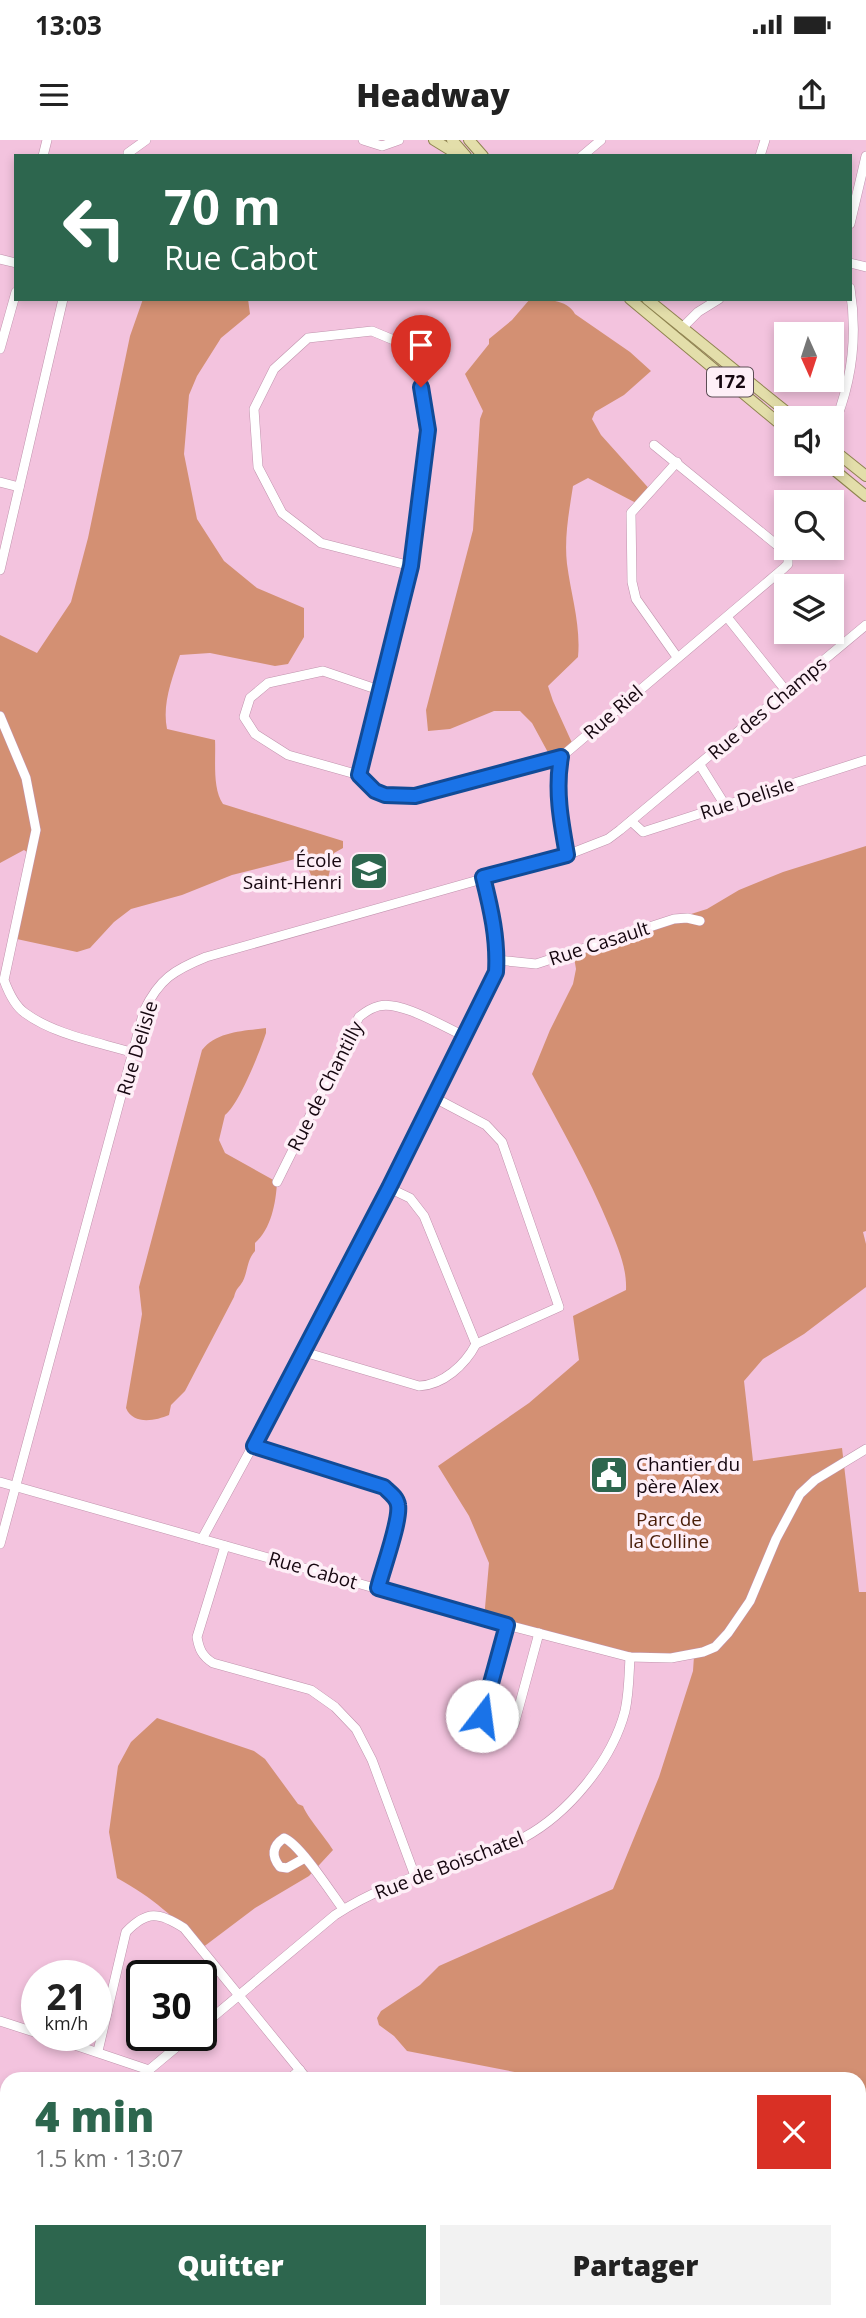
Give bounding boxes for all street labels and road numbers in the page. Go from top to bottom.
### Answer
road number: 172 [707,368,753,396]
street label: Rue des Champs [702,651,832,765]
street label: Rue Riel [578,679,648,745]
street label: Rue Delisle [697,771,797,825]
street label: Rue Casault [545,914,653,971]
street label: Rue Delisle [110,998,164,1098]
street label: Rue de Chantilly [281,1016,369,1155]
street label: Rue Cabot [266,1545,361,1595]
street label: Rue de Boischatel [371,1825,527,1905]

